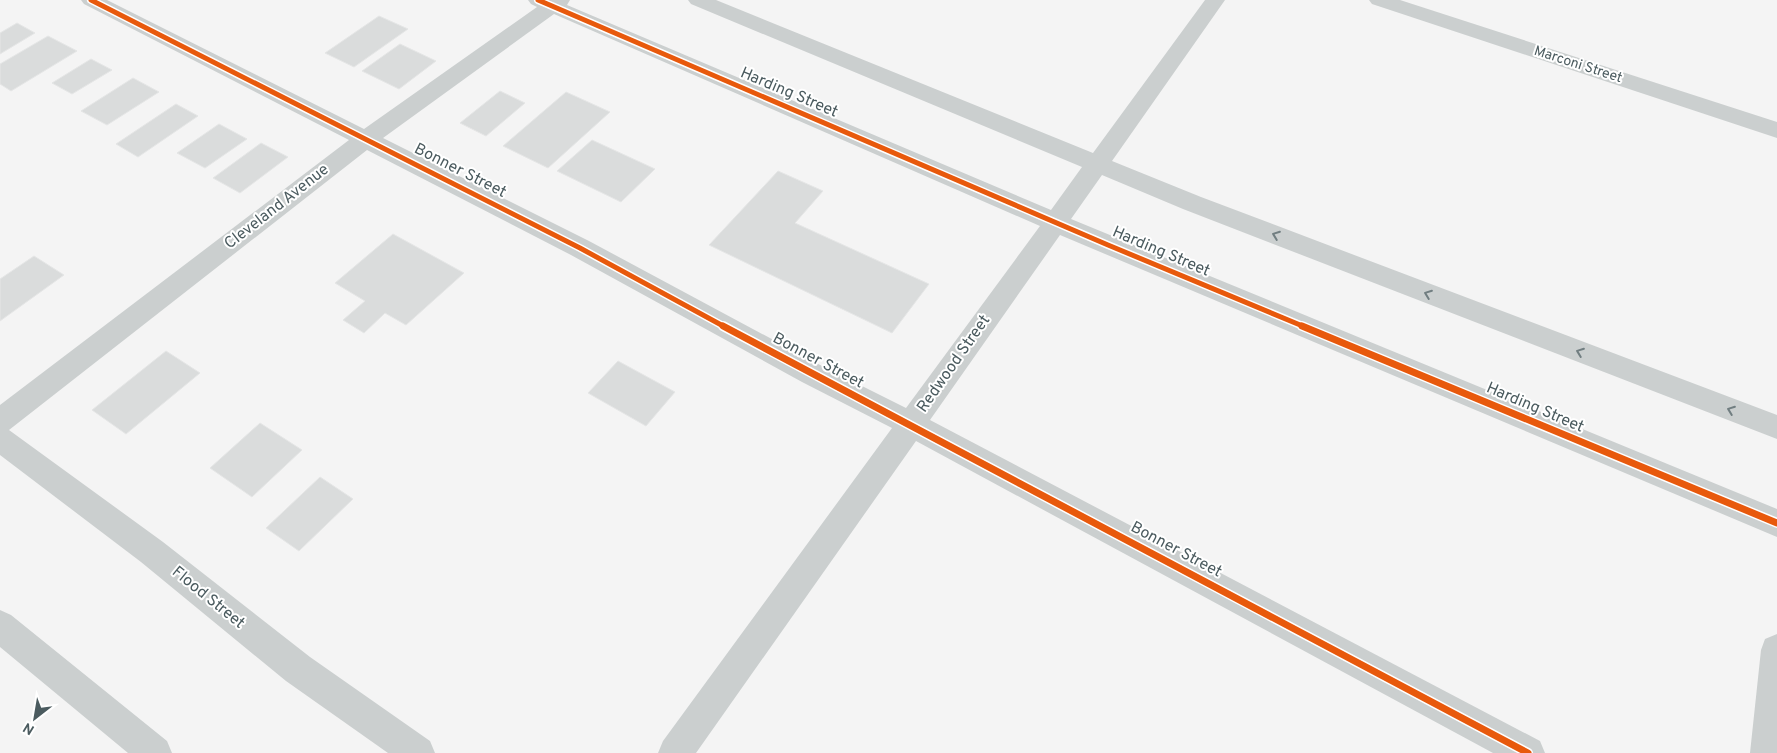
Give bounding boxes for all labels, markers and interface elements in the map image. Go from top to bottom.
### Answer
street label: Marconi Street [1532,43,1624,87]
street label: Harding Street [737,63,841,123]
street label: Bonner Street [411,139,509,203]
street label: Cleveland Avenue [221,160,333,254]
street label: Harding Street [1109,222,1213,282]
one-way arrow [1273,231,1281,241]
one-way arrow [1424,289,1433,300]
street label: Redwood Street [913,311,995,417]
street label: Bonner Street [769,329,867,393]
one-way arrow [1576,348,1585,358]
street label: Harding Street [1483,378,1587,438]
one-way arrow [1728,406,1736,416]
street label: Bonner Street [1127,518,1225,582]
street label: Flood Street [167,562,249,634]
north arrow [10,693,60,743]
text: N [20,718,38,738]

